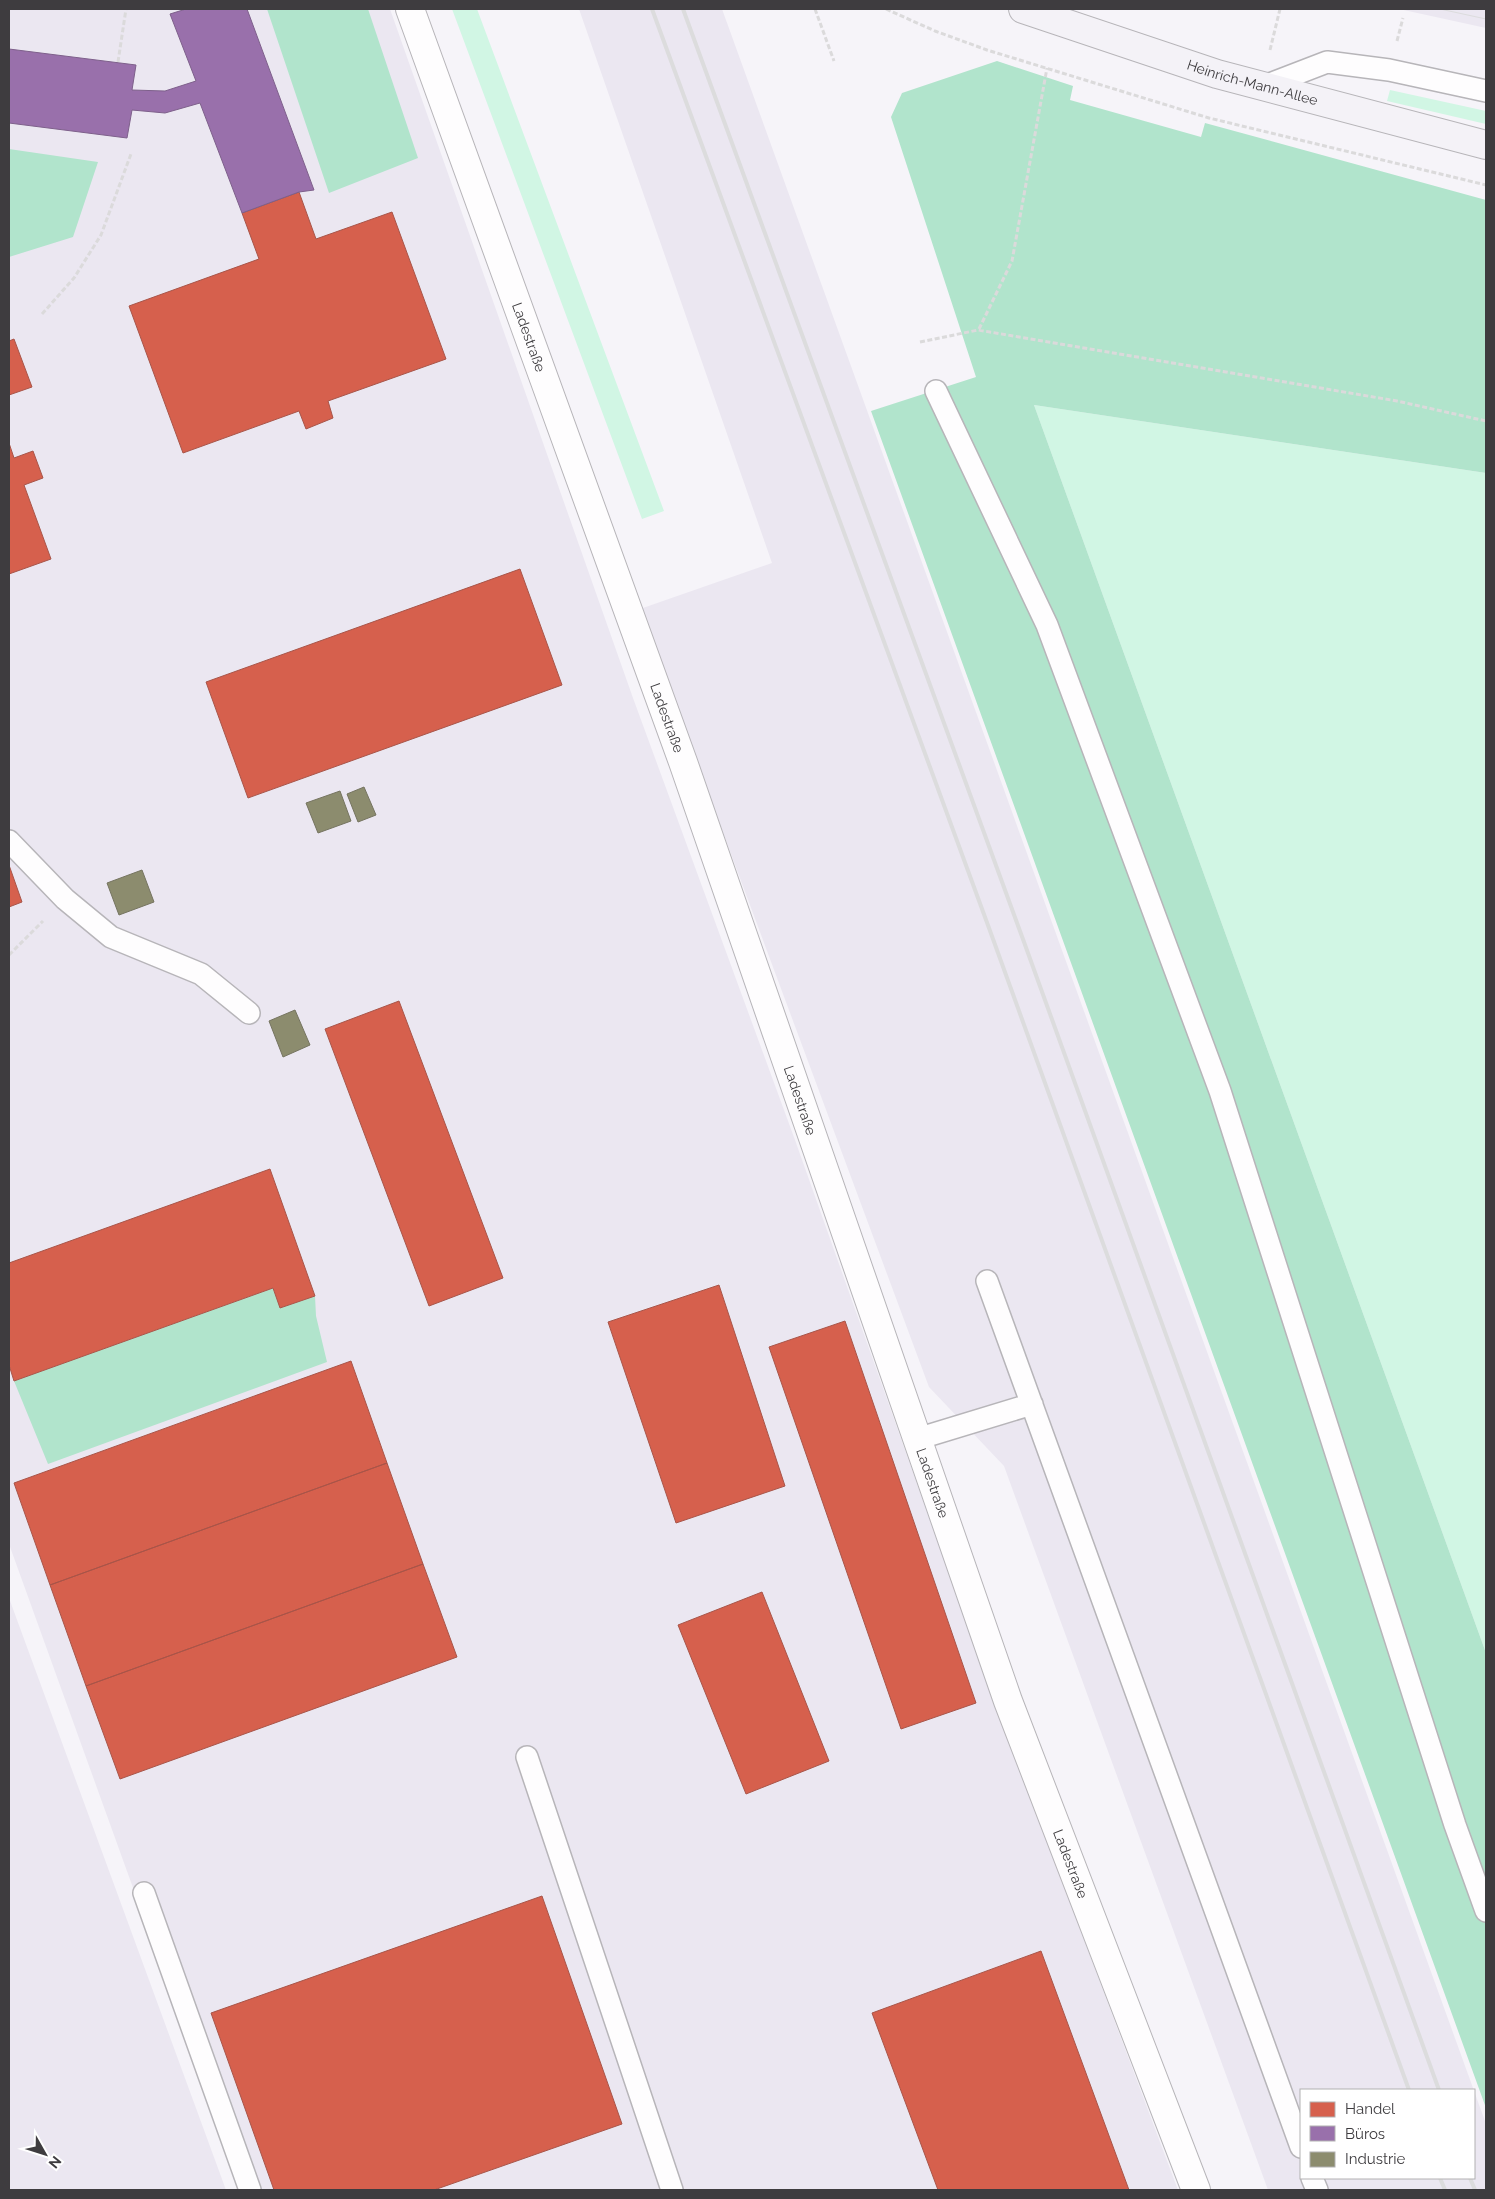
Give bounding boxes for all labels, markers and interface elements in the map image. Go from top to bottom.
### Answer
street label: Heinrich-Mann-Allee [1185,57,1320,108]
street label: Ladestraße [509,300,549,374]
street label: Ladestraße [647,681,687,755]
street label: Ladestraße [781,1063,820,1137]
street label: Ladestraße [913,1446,952,1520]
street label: Ladestraße [1050,1827,1091,1901]
legend [1300,2089,1475,2179]
text: Handel [1345,2100,1396,2118]
text: Büros [1345,2125,1385,2143]
north arrow [20,2129,70,2179]
text: Industrie [1345,2150,1406,2168]
text: N [46,2153,65,2171]

